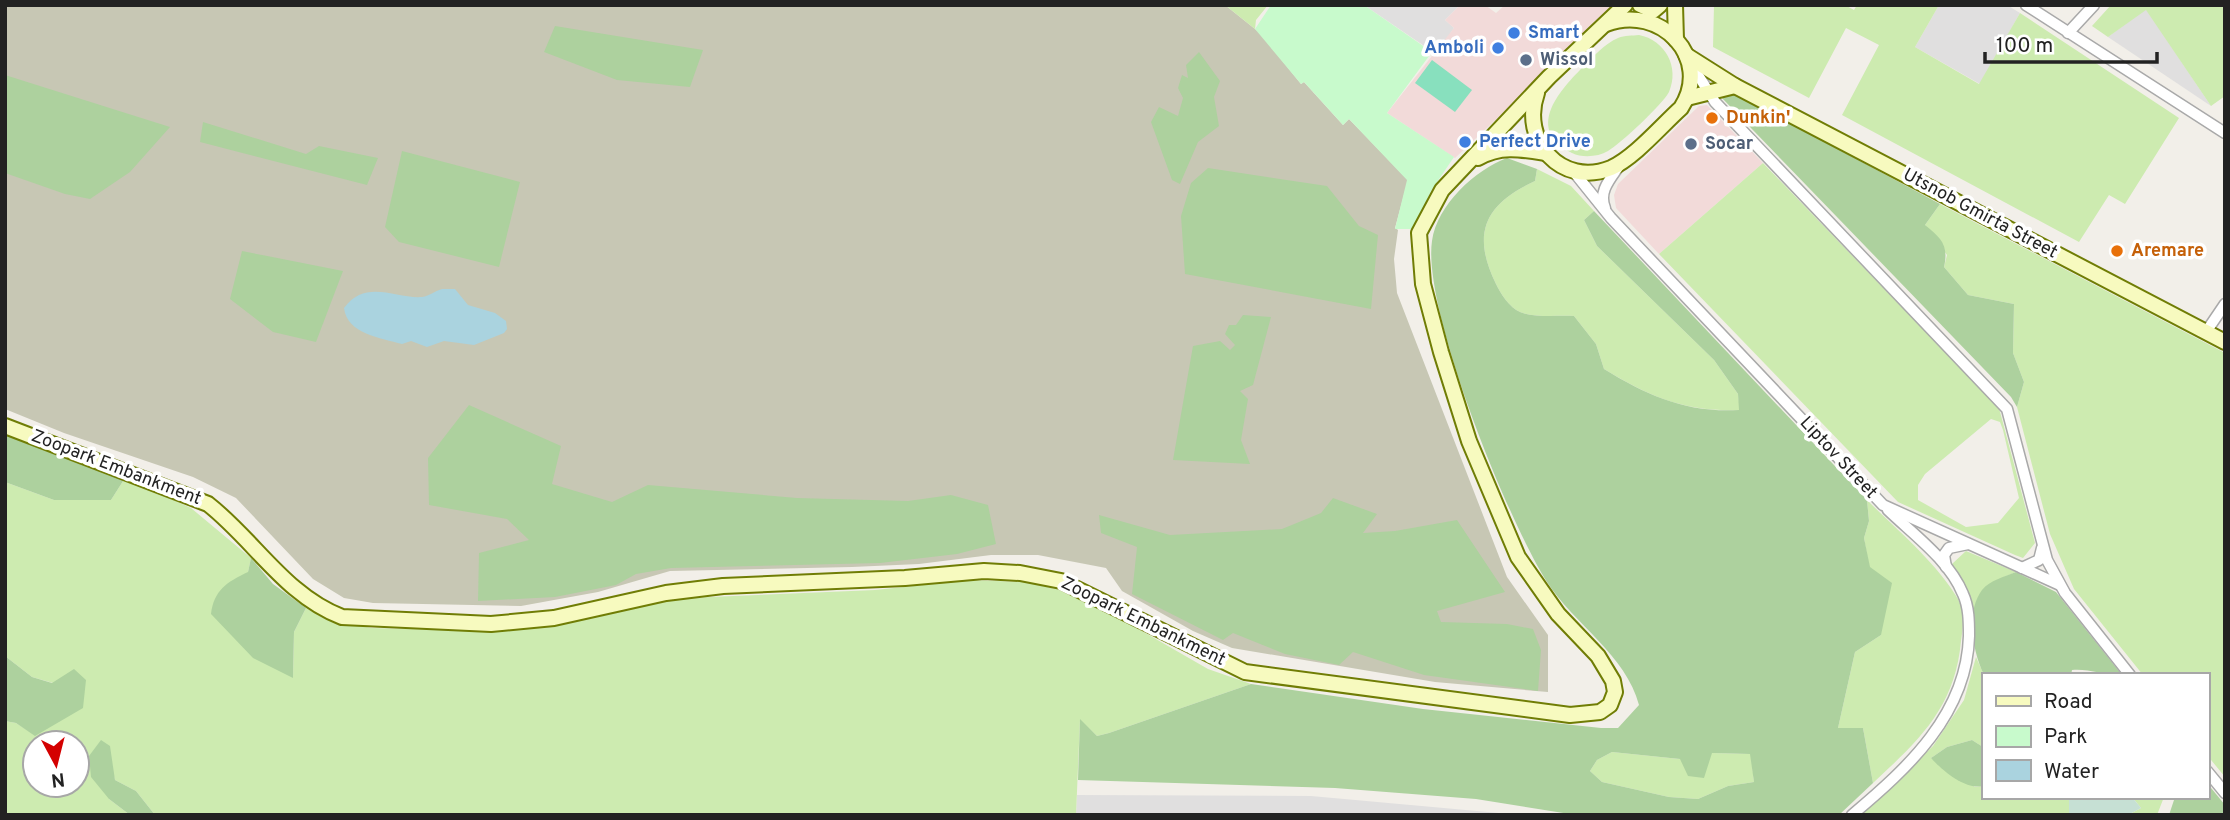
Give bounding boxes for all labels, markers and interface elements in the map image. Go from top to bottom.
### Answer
scale bar [1985,21,2156,65]
place label: Smart [1528,22,1580,45]
marker: Smart [1506,25,1522,41]
text: 100 m [1996,33,2053,60]
place label: Amboli [1424,37,1484,60]
marker: Amboli [1490,40,1506,56]
place label: Wissol [1540,49,1593,72]
marker: Wissol [1518,52,1534,68]
place label: Dunkin' [1726,107,1790,130]
marker: Dunkin' [1704,110,1720,126]
place label: Perfect Drive [1479,131,1591,154]
place label: Socar [1705,133,1754,156]
marker: Perfect Drive [1457,134,1473,150]
marker: Socar [1683,136,1699,152]
street label: Utsnob Gmirta Street [1899,164,2061,264]
place label: Aremare [2131,240,2204,263]
marker: Aremare [2109,243,2125,259]
street label: Liptov Street [1794,412,1882,504]
street label: Zoopark Embankment [28,425,204,511]
street label: Zoopark Embankment [1057,572,1229,672]
legend [1982,673,2209,799]
text: Road [2044,689,2093,716]
text: Park [2044,724,2087,751]
north arrow [21,729,91,799]
text: Water [2044,759,2099,786]
text: N [50,766,66,792]

